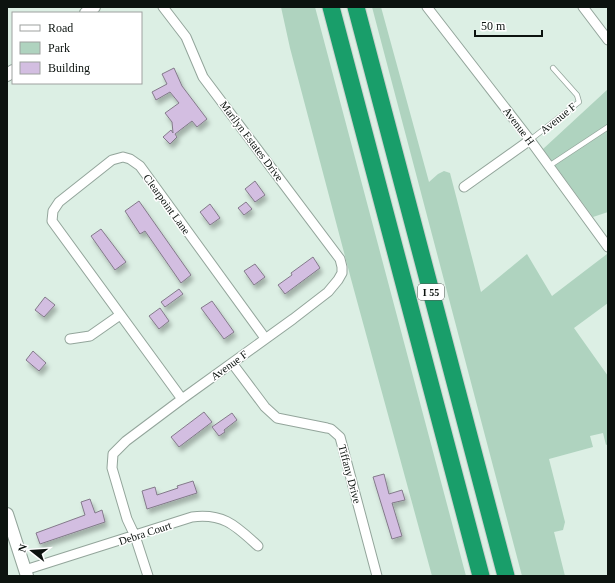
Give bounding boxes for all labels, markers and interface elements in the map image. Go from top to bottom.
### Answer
legend [12,12,142,84]
scale bar [475,12,542,38]
text: 50 m [481,19,506,33]
text: Road [48,21,73,35]
text: Park [48,41,70,55]
text: Building [48,61,90,75]
street label: Marilyn Estates Drive [218,99,286,183]
street label: Avenue F [538,100,578,136]
street label: Avenue H [501,105,537,147]
street label: Clearpoint Lane [141,172,193,236]
road number: I 55 [418,284,444,300]
street label: Avenue F [208,348,250,382]
street label: Tiffany Drive [336,443,364,505]
street label: Debra Court [117,519,173,547]
north arrow [12,531,52,571]
text: N [16,542,29,554]

